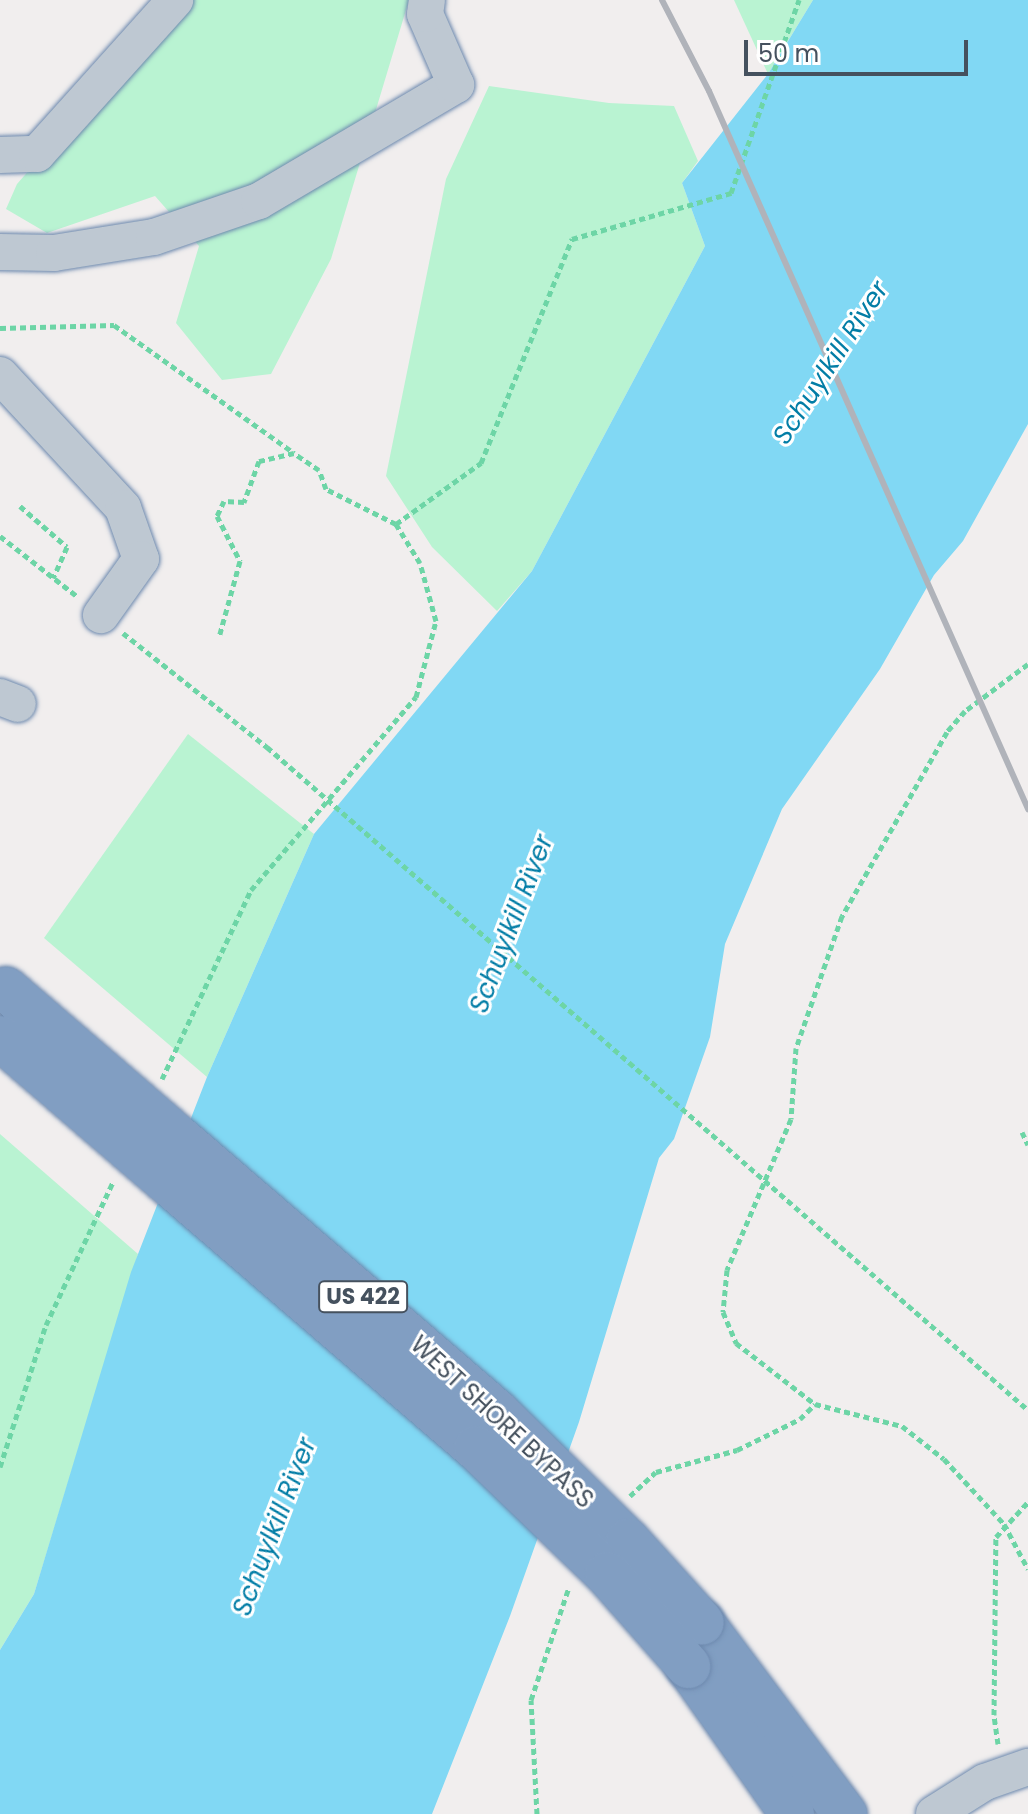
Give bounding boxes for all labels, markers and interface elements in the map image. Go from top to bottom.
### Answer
scale bar [748,24,972,74]
text: 50 m [758,37,819,70]
water label: Schuylkill River [767,276,895,450]
water label: Schuylkill River [464,831,560,1017]
road number: US 422 [317,1279,409,1315]
street label: WEST SHORE BYPASS [405,1330,599,1514]
water label: Schuylkill River [227,1434,323,1620]

